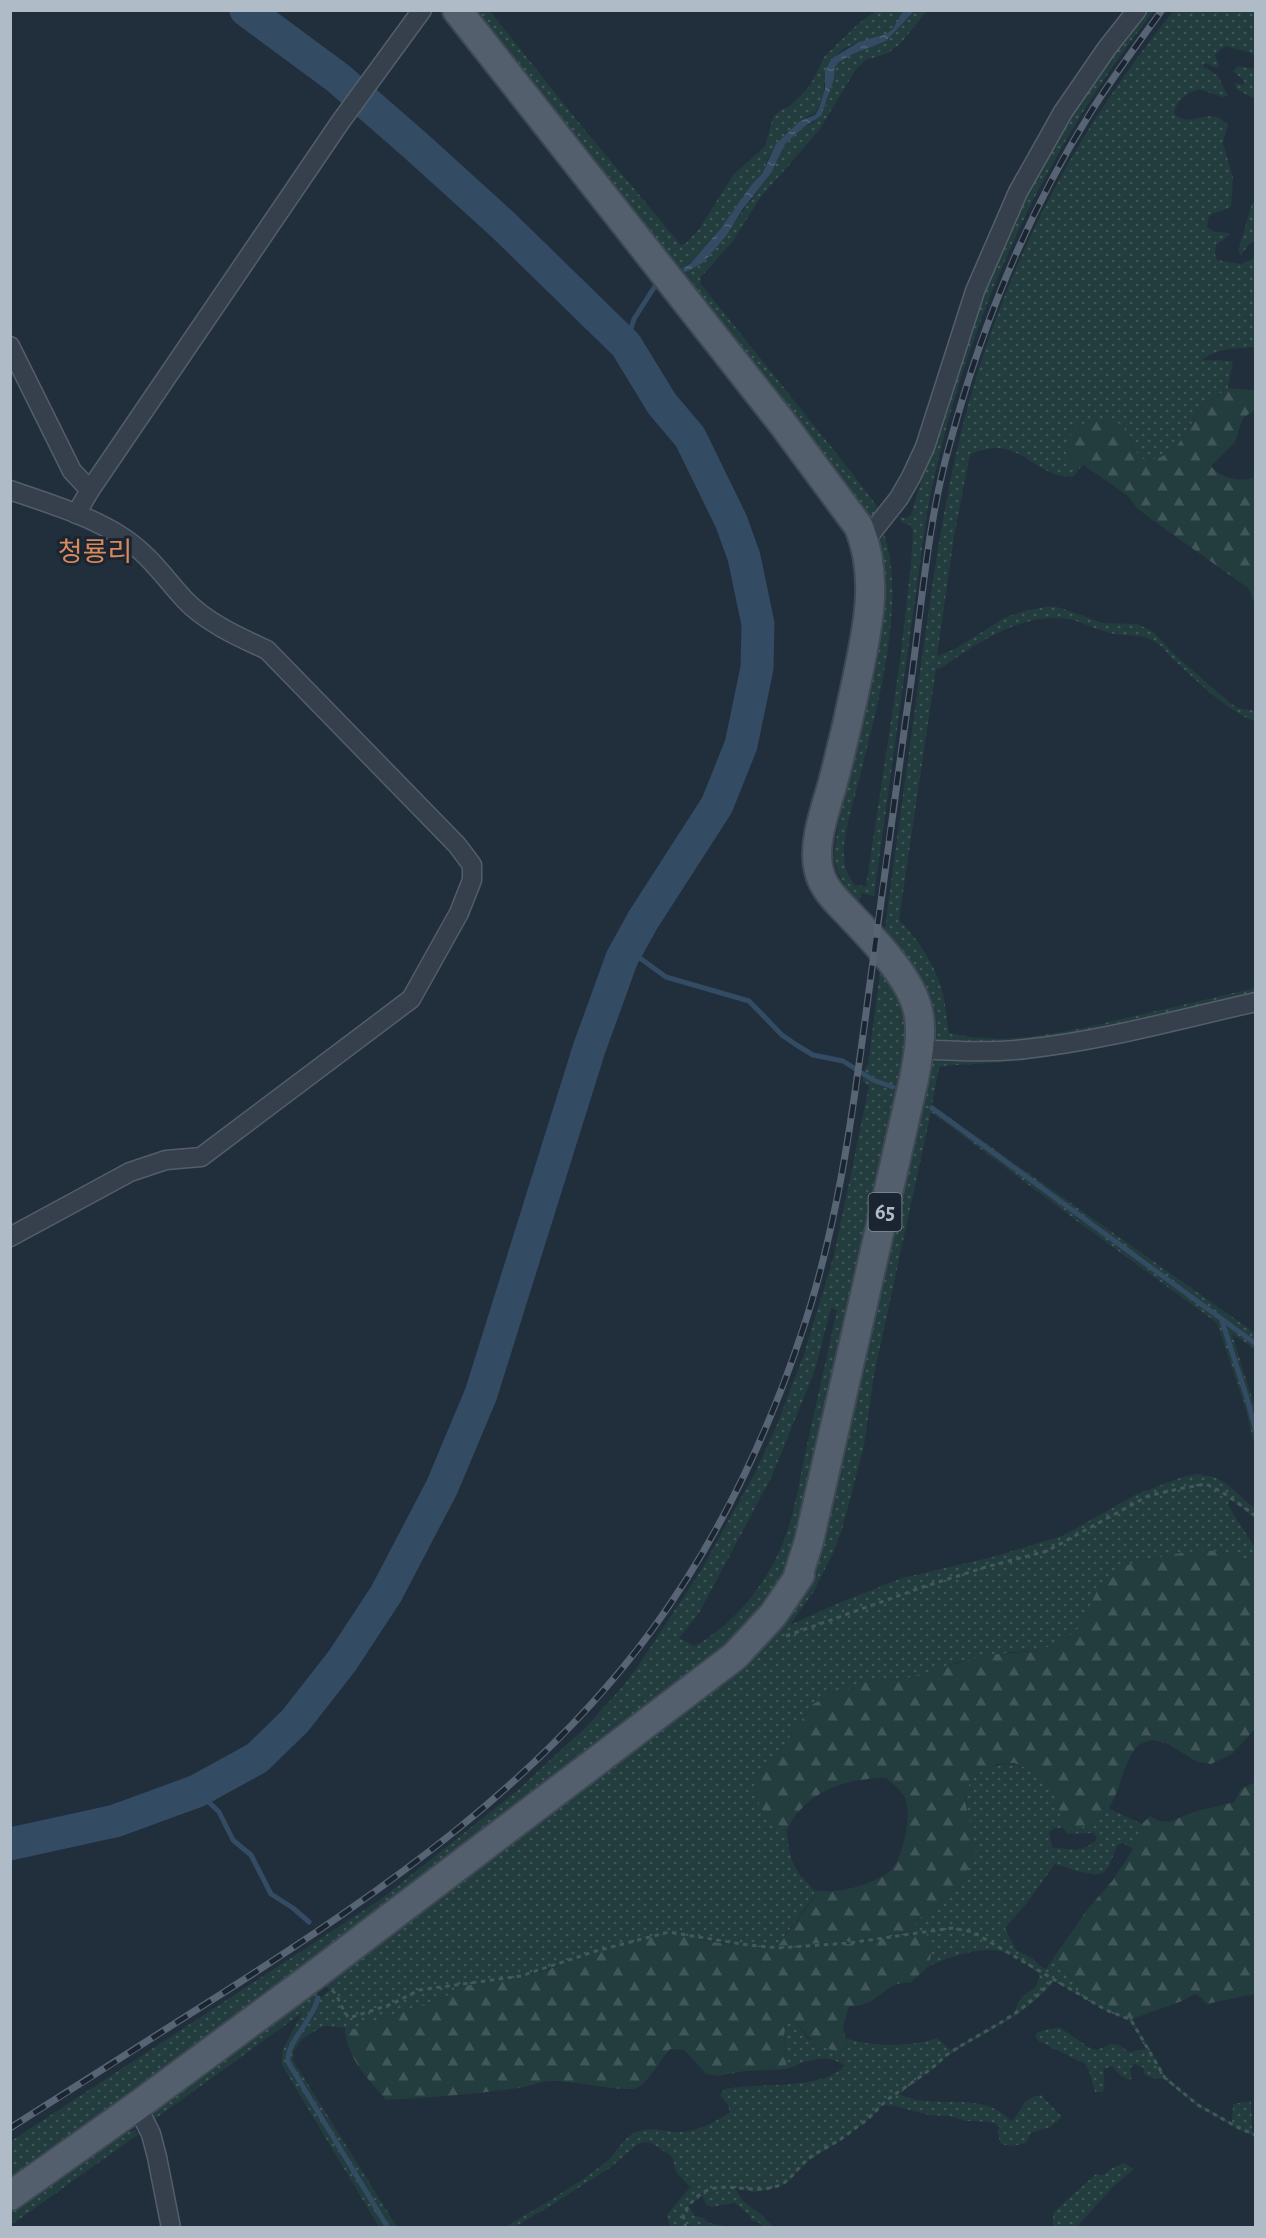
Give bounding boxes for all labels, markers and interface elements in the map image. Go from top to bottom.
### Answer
district label: 청룡리 [58,538,132,566]
road number: 65 [868,1193,902,1231]

